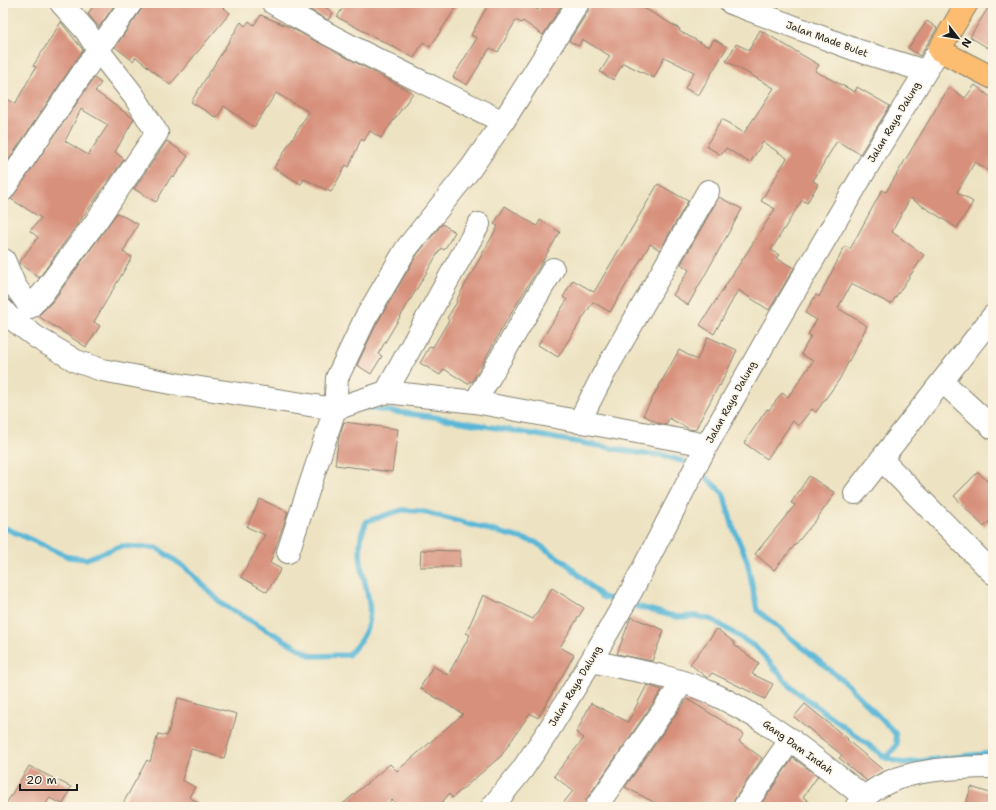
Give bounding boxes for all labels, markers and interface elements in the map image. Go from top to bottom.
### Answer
street label: Jalan Made Bulet [784,18,870,60]
north arrow [938,18,978,58]
text: N [957,35,975,51]
street label: Jalan Raya Dalung [865,79,923,165]
street label: Jalan Raya Dalung [703,359,759,445]
street label: Jalan Raya Dalung [546,643,604,729]
street label: Gang Dam Indah [760,717,836,777]
scale bar [20,766,77,792]
text: 20 m [26,772,57,788]

